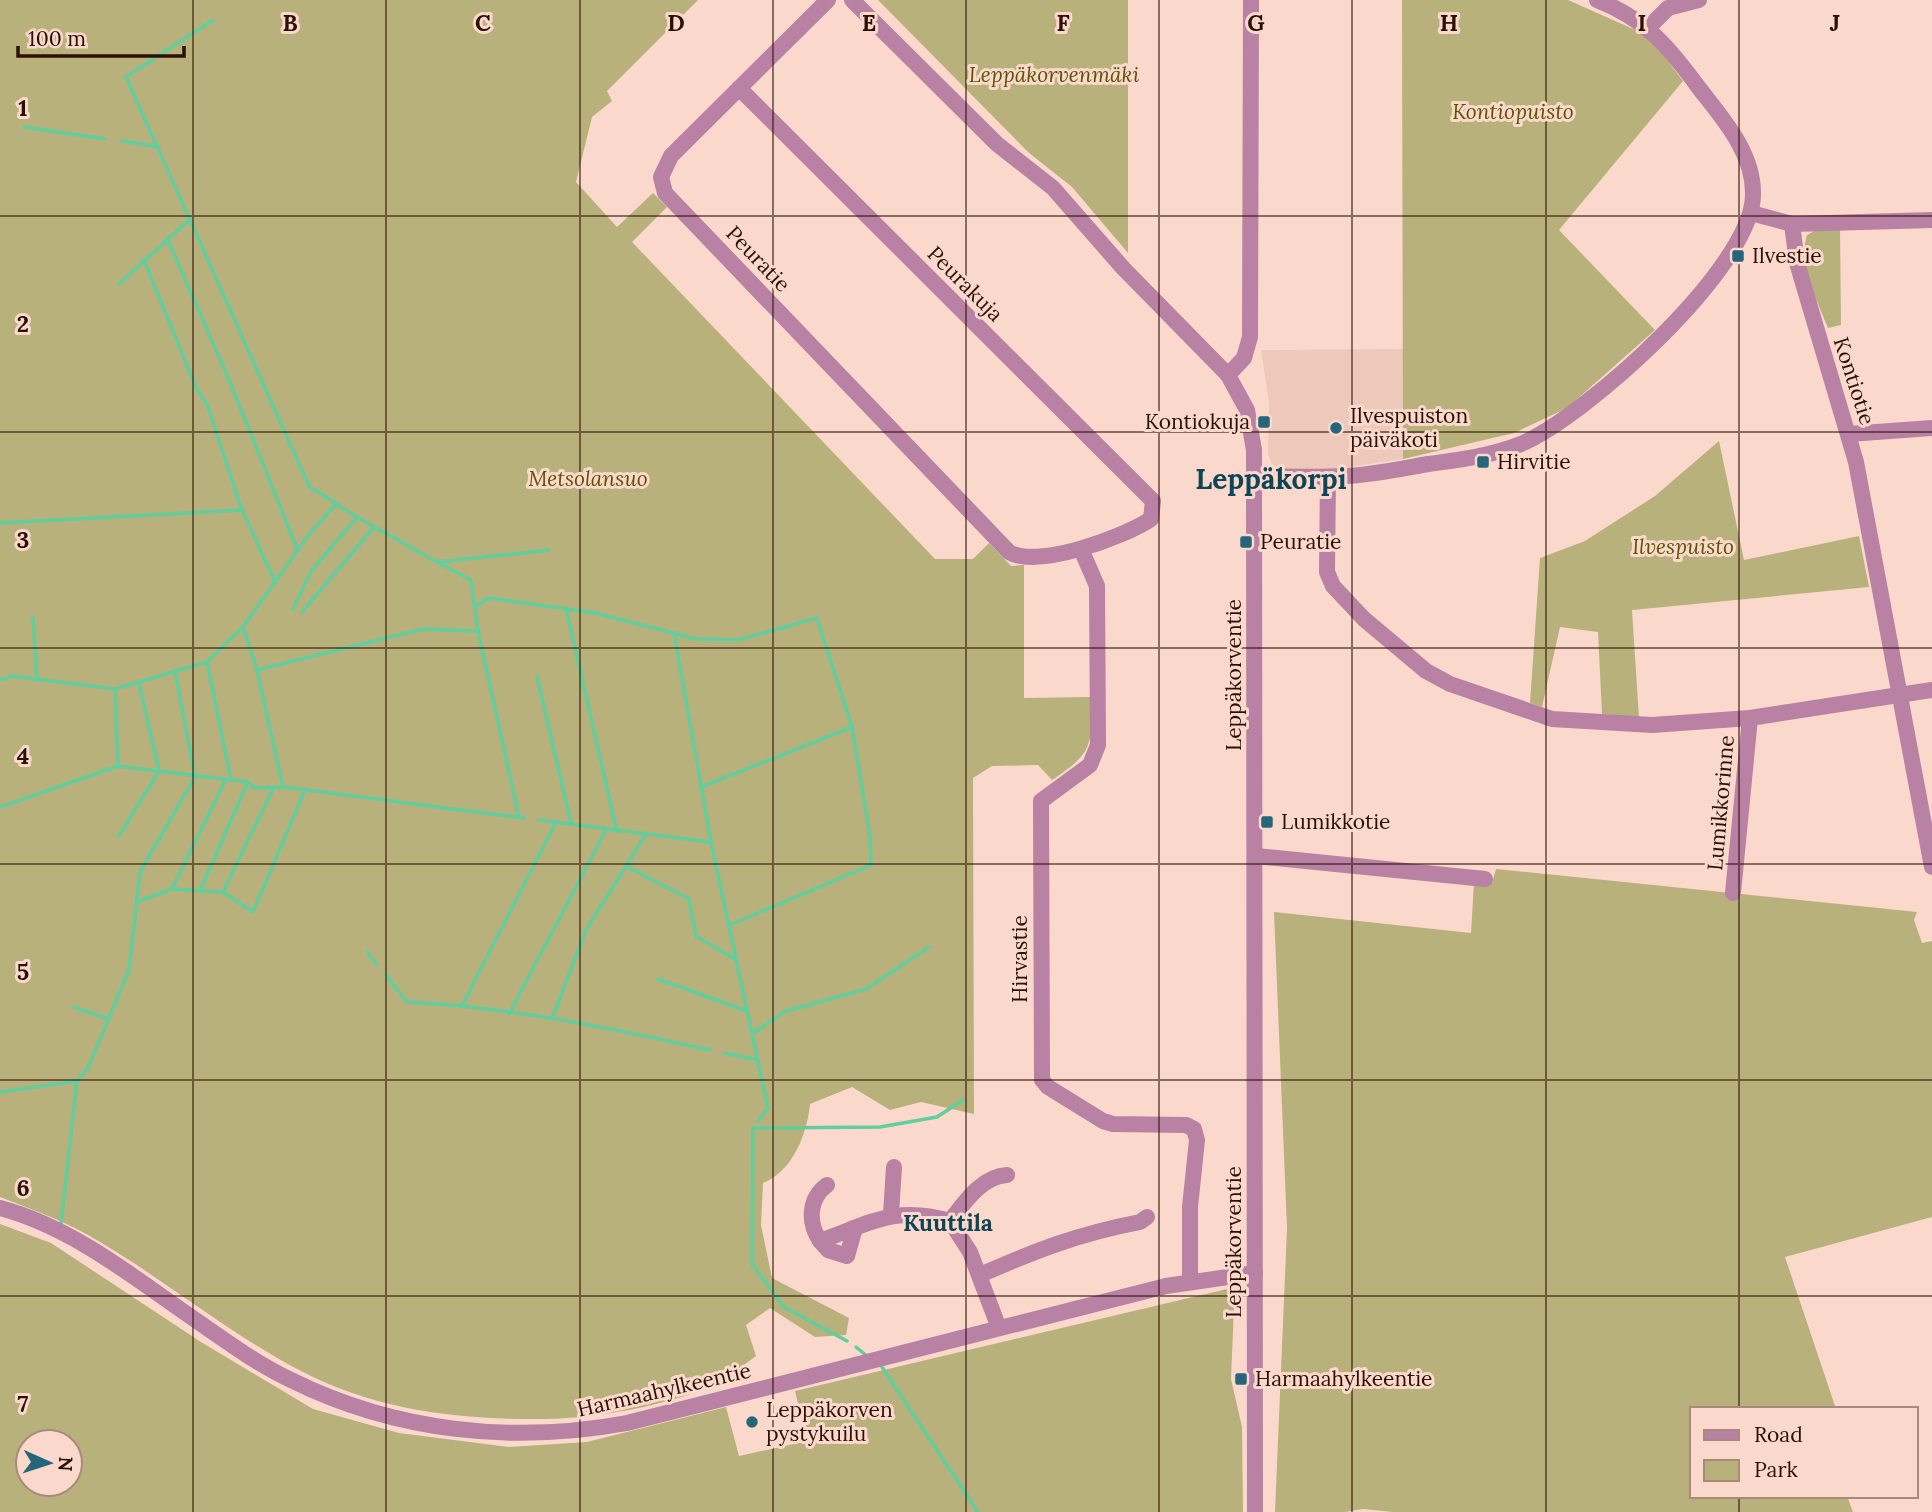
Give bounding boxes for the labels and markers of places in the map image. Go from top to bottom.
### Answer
place label: Ilvestie [1752,242,1822,269]
marker: Ilvestie [1730,248,1746,264]
place label: Ilvespuiston päiväkoti [1350,402,1468,453]
place label: Kontiokuja [1145,408,1250,435]
marker: Kontiokuja [1256,414,1272,430]
marker: Ilvespuiston päiväkoti [1328,420,1344,436]
place label: Hirvitie [1497,448,1571,475]
marker: Hirvitie [1475,454,1491,470]
place label: Peuratie [1260,528,1341,555]
marker: Peuratie [1238,534,1254,550]
place label: Lumikkotie [1281,808,1390,835]
marker: Lumikkotie [1259,814,1275,830]
place label: Harmaahylkeentie [1255,1365,1432,1392]
marker: Harmaahylkeentie [1233,1371,1249,1387]
place label: Leppäkorven pystykuilu [766,1396,893,1447]
marker: Leppäkorven pystykuilu [744,1414,760,1430]

